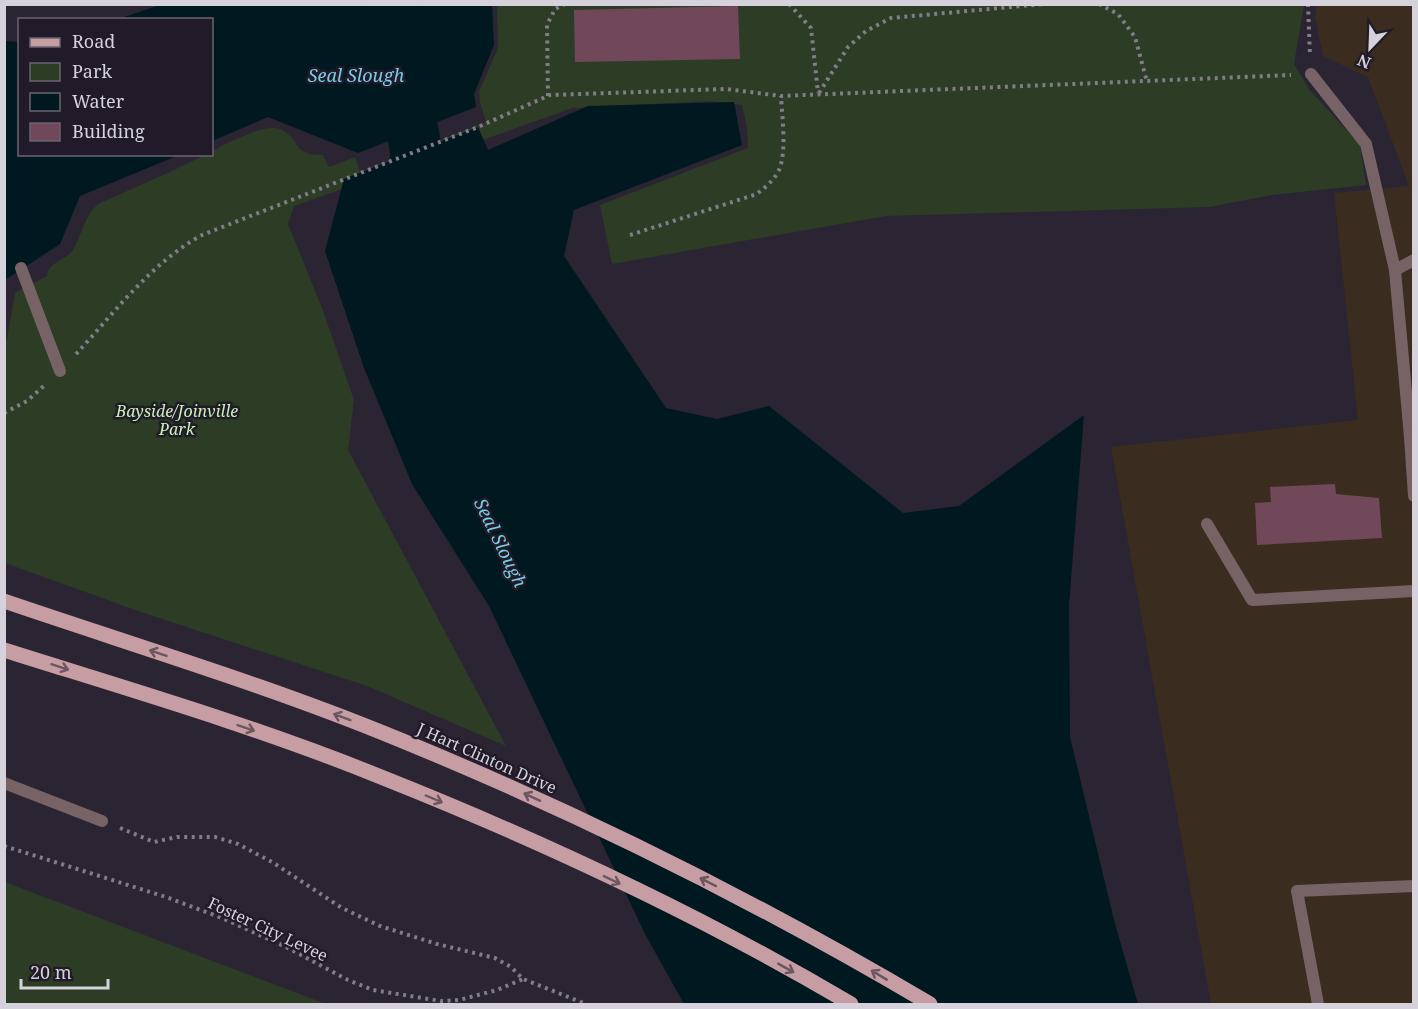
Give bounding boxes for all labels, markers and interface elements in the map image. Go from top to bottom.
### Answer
legend [18,18,213,156]
north arrow [1340,18,1400,78]
text: Road [72,29,115,53]
text: N [1354,49,1374,74]
text: Park [72,59,112,83]
water label: Seal Slough [308,63,404,87]
text: Water [72,89,125,113]
text: Building [72,119,145,143]
park label: Bayside/Joinville Park [115,400,238,440]
water label: Seal Slough [469,494,533,591]
one-way arrow [149,647,168,658]
one-way arrow [50,663,69,674]
one-way arrow [333,711,352,722]
street label: J Hart Clinton Drive [413,717,560,799]
one-way arrow [236,723,255,734]
one-way arrow [524,791,542,802]
one-way arrow [425,794,443,806]
one-way arrow [603,874,621,886]
one-way arrow [700,876,717,888]
street label: Foster City Levee [205,892,331,966]
scale bar [21,952,108,990]
text: 20 m [30,960,72,984]
one-way arrow [777,962,794,974]
one-way arrow [871,968,888,980]

